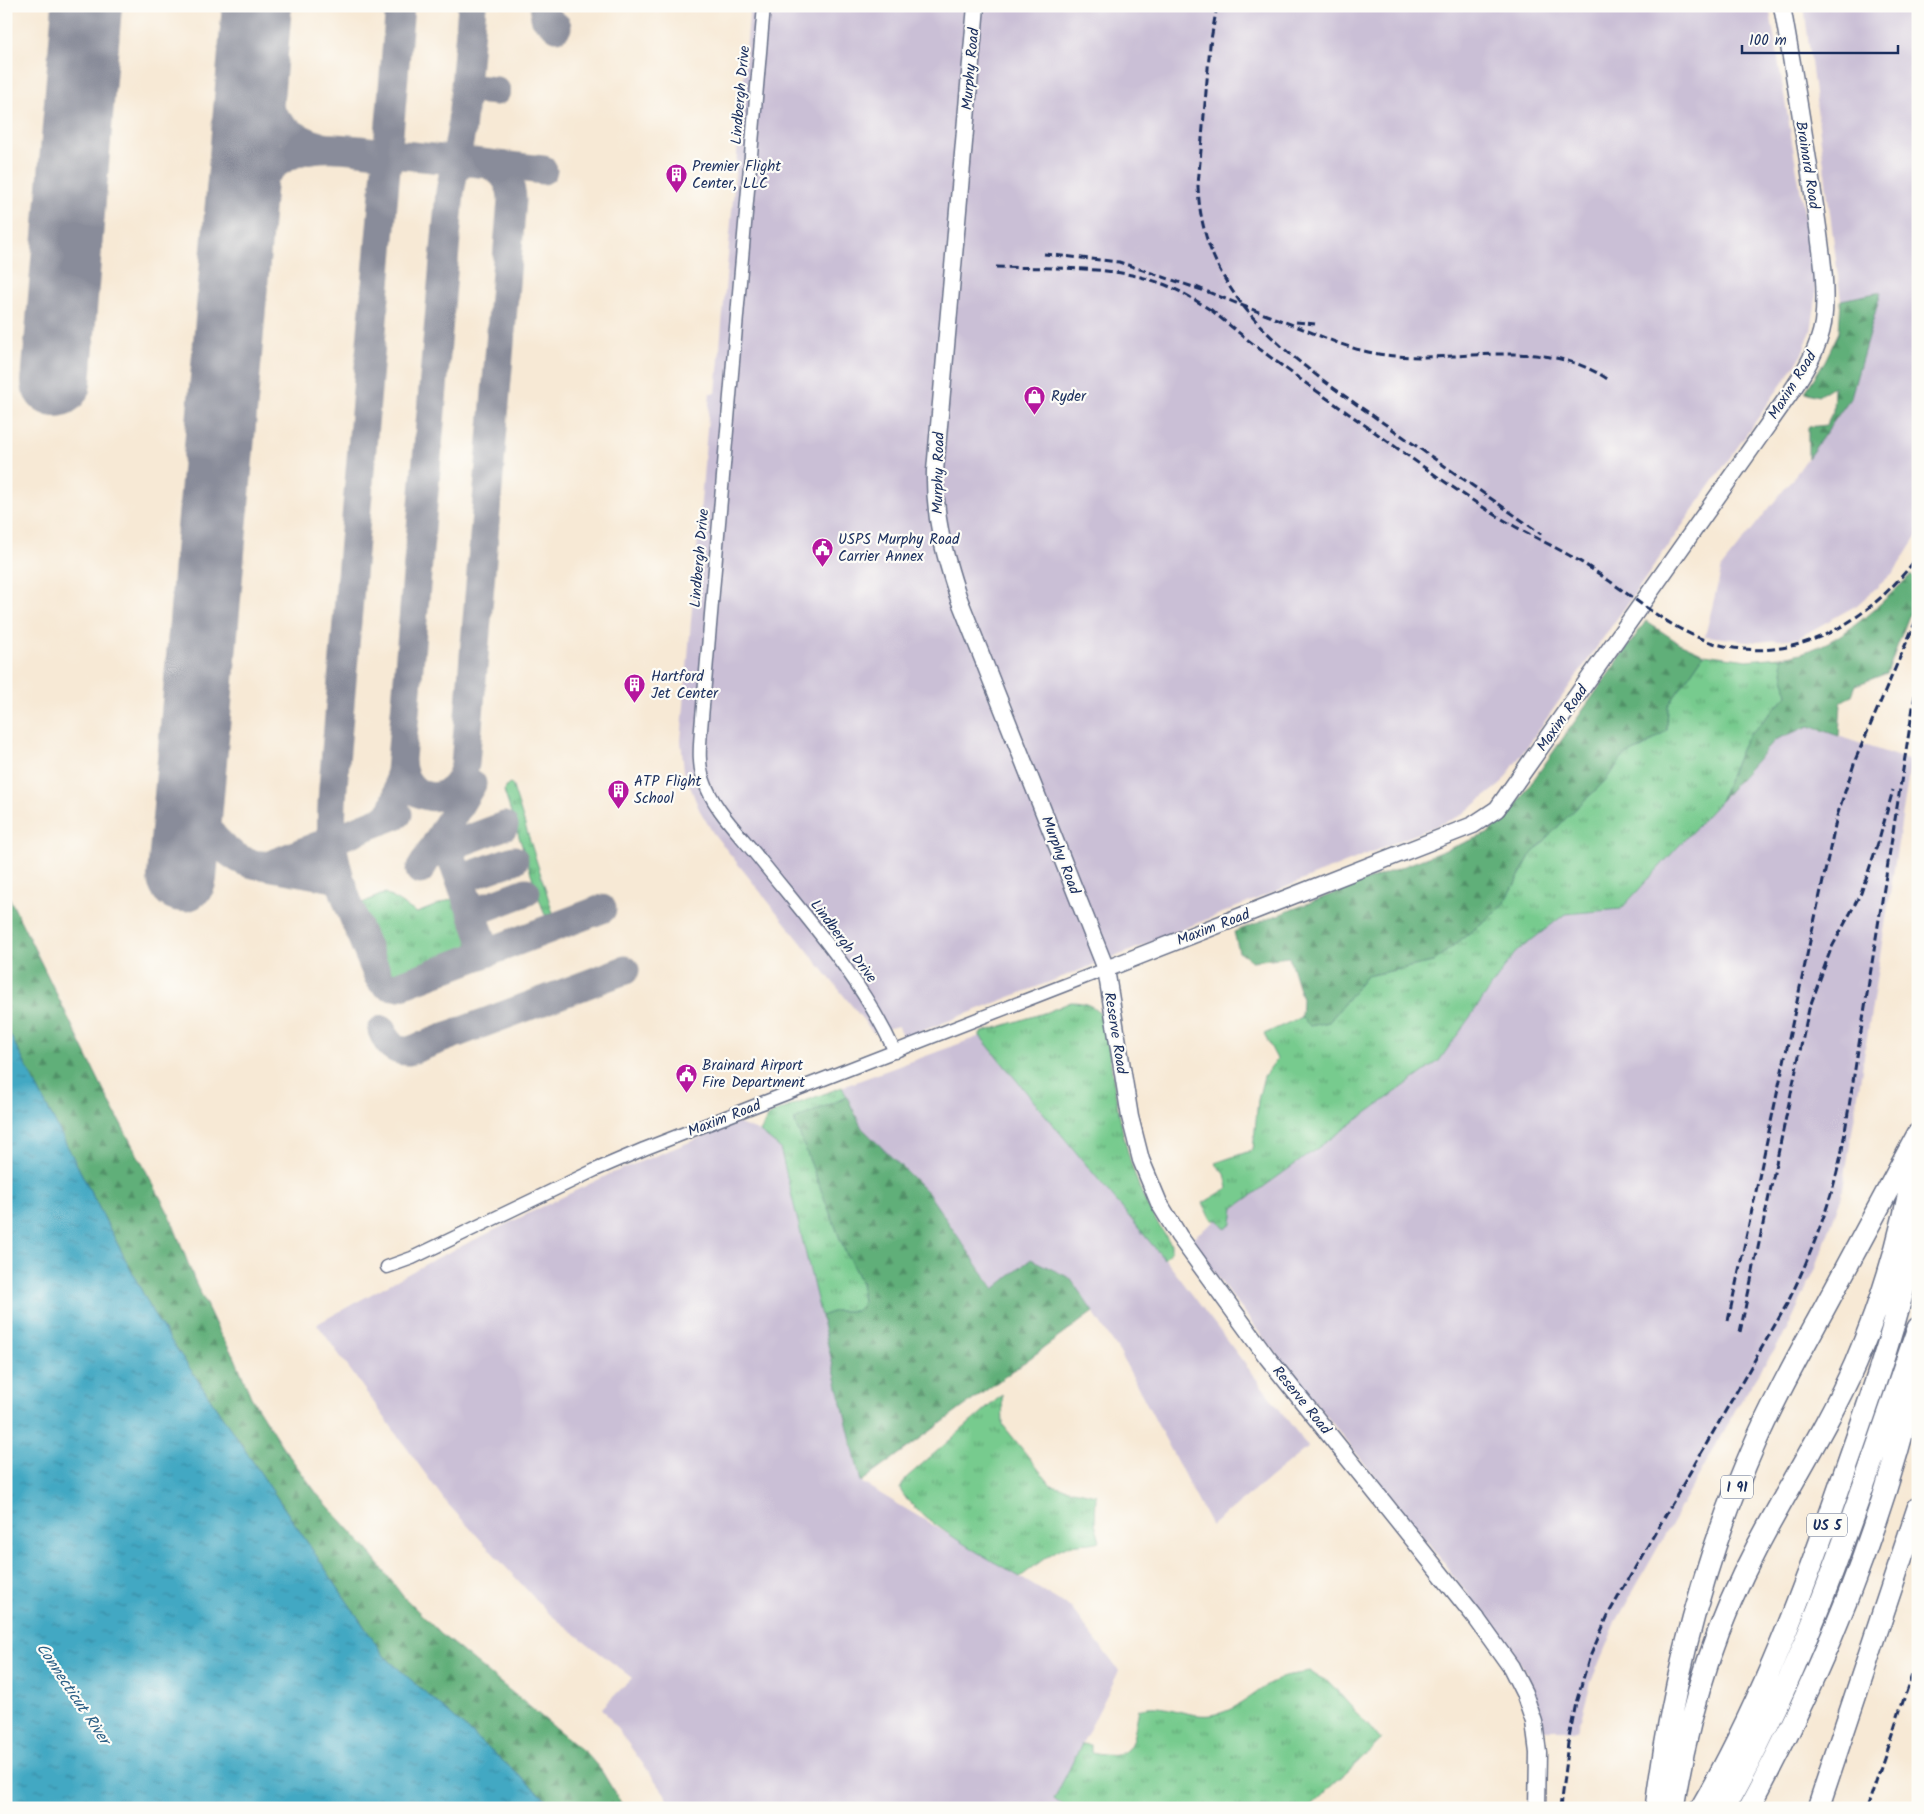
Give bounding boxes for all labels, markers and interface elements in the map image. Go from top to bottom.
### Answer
scale bar [1742,22,1898,54]
street label: Murphy Road [955,27,987,111]
text: 100 m [1749,29,1787,53]
street label: Lindbergh Drive [725,44,757,146]
street label: Brainard Road [1788,119,1826,211]
place label: Premier Flight Center, LLC [692,155,781,196]
building icon: Premier Flight Center, LLC [664,163,688,194]
street label: Maxim Road [1762,346,1824,424]
shop icon: Ryder [1023,384,1047,415]
place label: Ryder [1051,385,1087,409]
street label: Murphy Road [926,431,952,514]
street label: Lindbergh Drive [684,507,716,609]
place label: USPS Murphy Road Carrier Annex [838,528,960,569]
public building icon: USPS Murphy Road Carrier Annex [810,536,834,567]
place label: Hartford Jet Center [651,665,719,706]
building icon: Hartford Jet Center [623,673,647,704]
street label: Maxim Road [1531,680,1595,757]
place label: ATP Flight School [634,770,702,811]
building icon: ATP Flight School [606,778,630,809]
street label: Murphy Road [1034,813,1086,899]
street label: Lindbergh Drive [804,895,883,989]
street label: Maxim Road [1173,903,1254,953]
street label: Reserve Road [1097,990,1133,1076]
place label: Brainard Airport Fire Department [702,1054,805,1095]
public building icon: Brainard Airport Fire Department [674,1062,698,1093]
street label: Maxim Road [684,1094,765,1144]
street label: Reserve Road [1266,1361,1337,1441]
road number: I 91 [1721,1475,1753,1498]
road number: US 5 [1807,1514,1847,1536]
water label: Connecticut River [29,1638,118,1753]

